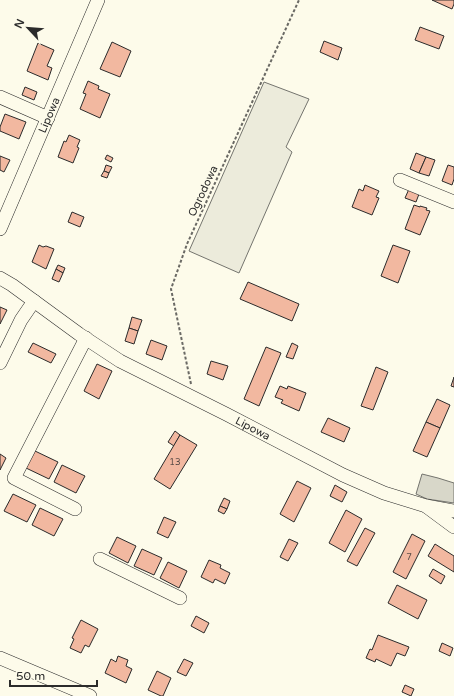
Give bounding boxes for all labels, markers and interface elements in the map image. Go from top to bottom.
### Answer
north arrow [8,8,48,48]
text: N [12,17,27,31]
street label: Lipowa [35,95,62,135]
street label: Ogrodowa [186,163,220,219]
street label: Lipowa [233,414,273,443]
house number: 13 [169,457,181,468]
house number: 7 [406,552,412,563]
scale bar [10,662,97,688]
text: 50 m [16,669,45,683]

